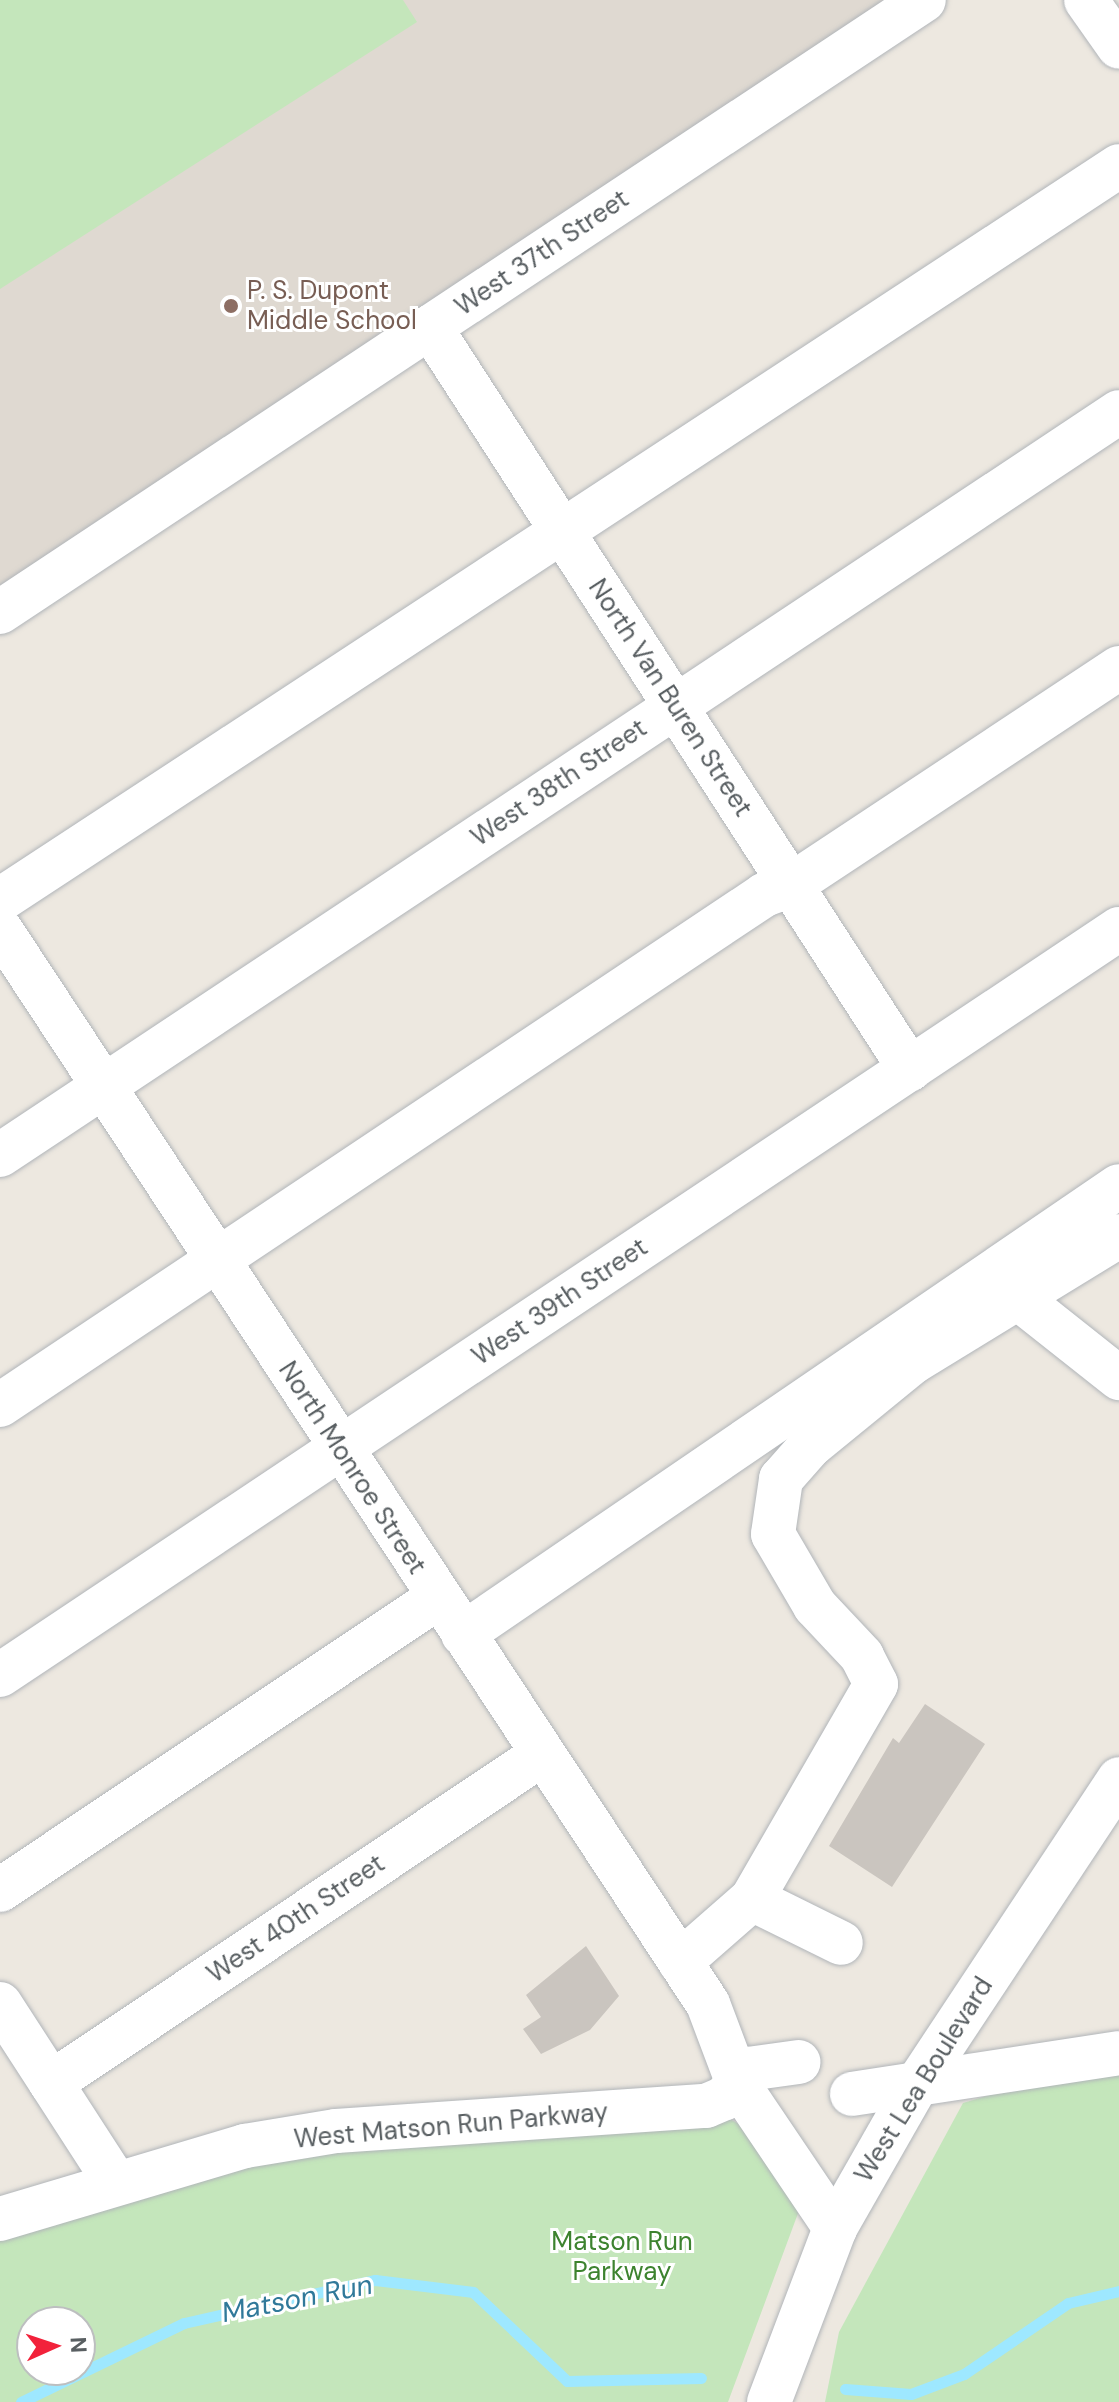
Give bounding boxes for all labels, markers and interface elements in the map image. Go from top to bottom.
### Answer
street label: West 37th Street [449,183,635,323]
place label: P. S. Dupont Middle School [247,275,417,336]
marker: P. S. Dupont Middle School [222,297,240,315]
street label: North Van Buren Street [581,573,759,823]
street label: West 38th Street [465,713,653,853]
street label: West 39th Street [466,1232,654,1372]
street label: North Monroe Street [272,1356,432,1580]
street label: West 40th Street [201,1848,391,1990]
street label: West Lea Boulevard [848,1972,1000,2188]
street label: West Matson Run Parkway [293,2097,609,2155]
park label: Matson Run Parkway [551,2226,693,2288]
water label: Matson Run [219,2268,375,2330]
north arrow [16,2306,96,2386]
text: N [64,2336,93,2354]

